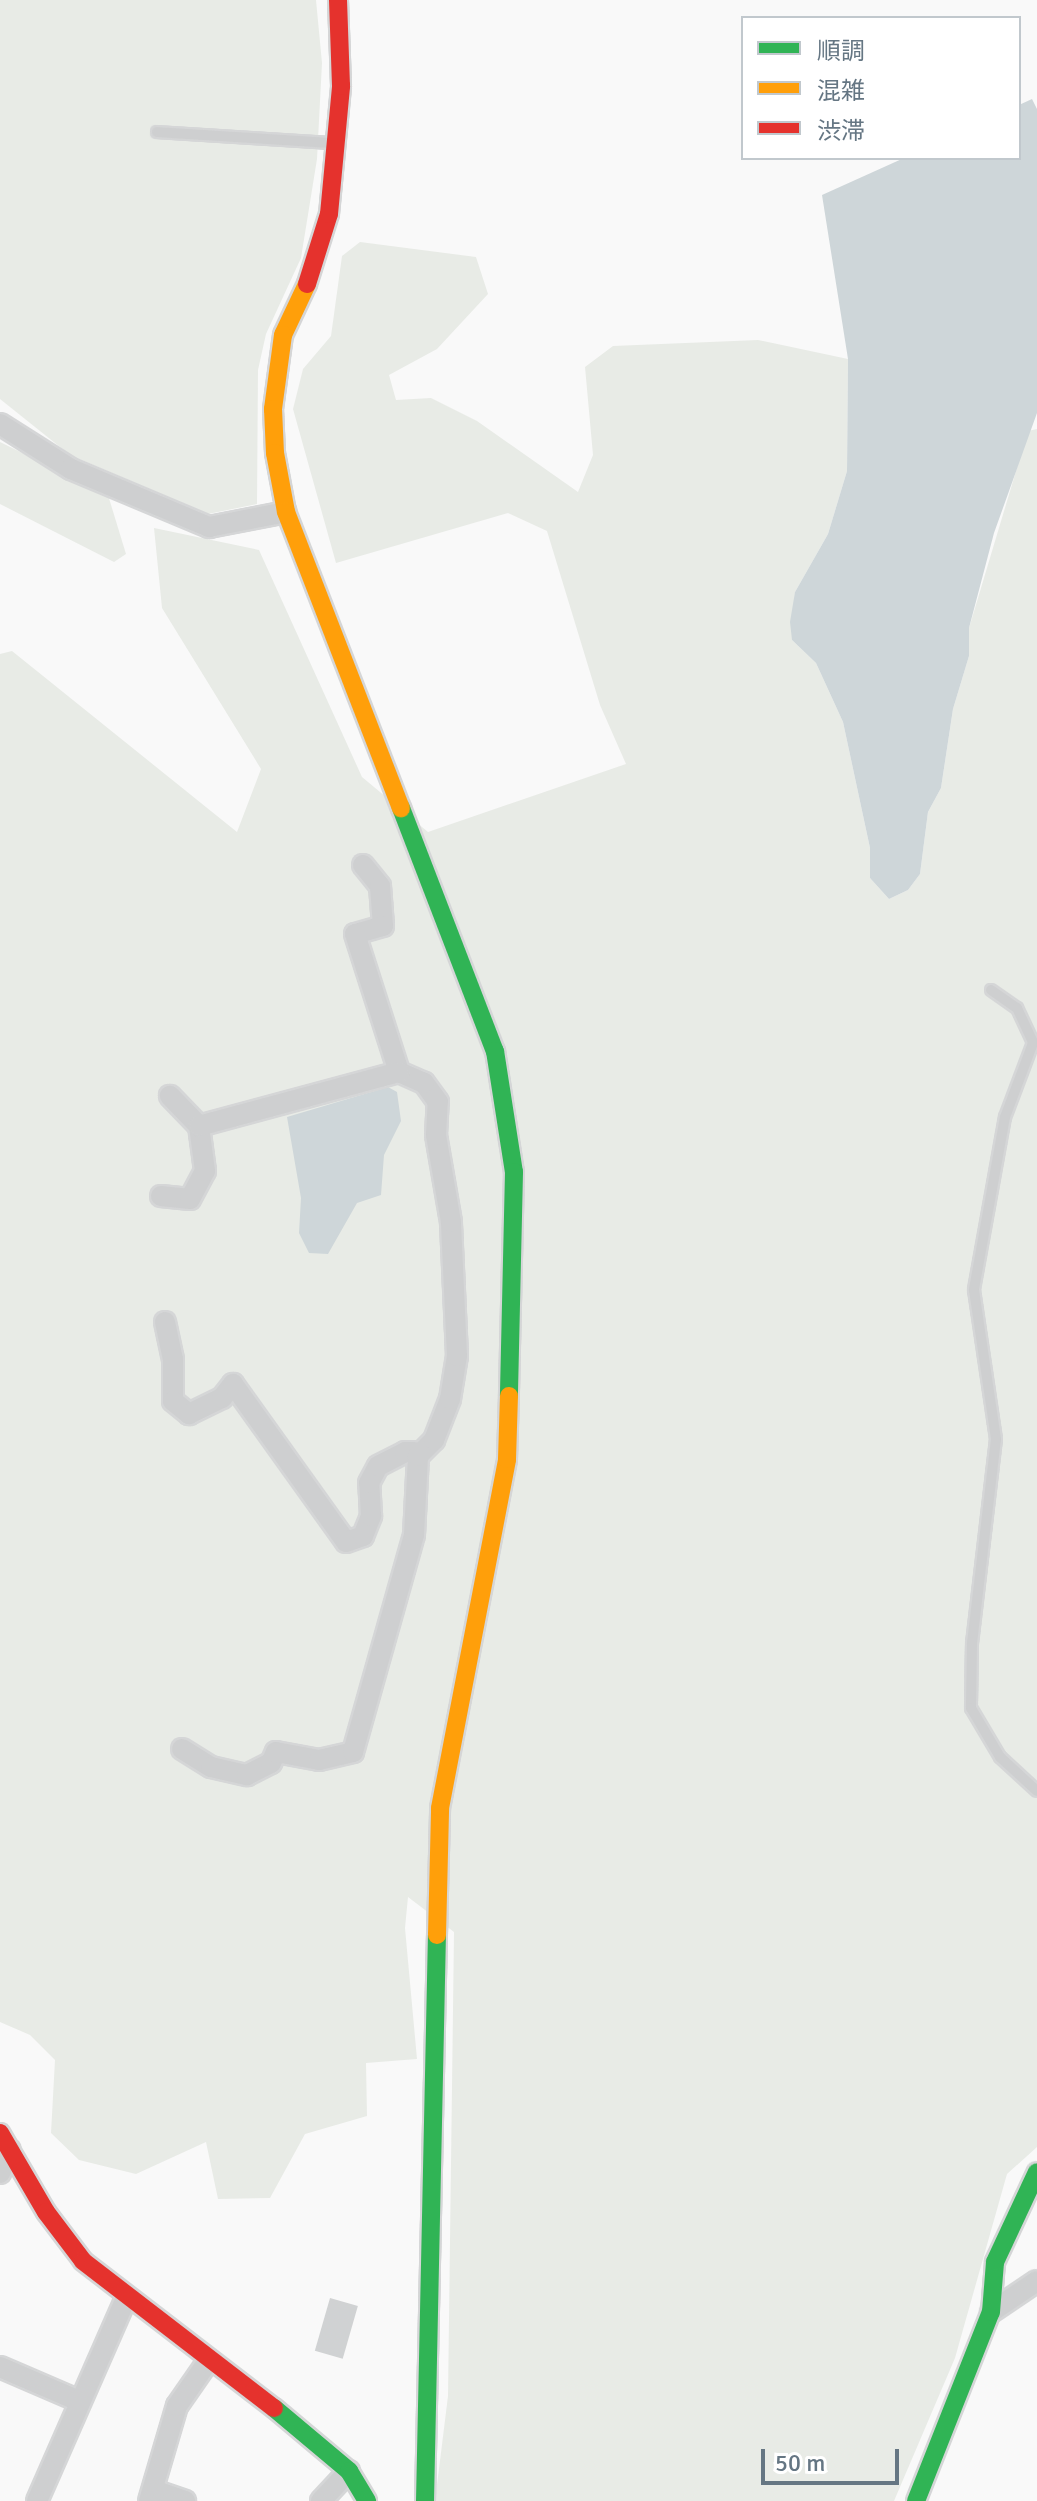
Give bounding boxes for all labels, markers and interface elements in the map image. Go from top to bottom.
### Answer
legend [741,16,1021,160]
text: 順調 [817,36,865,66]
text: 混雑 [817,76,865,106]
text: 渋滞 [817,116,865,146]
scale bar [765,2433,903,2483]
text: 50 m [775,2448,825,2478]

